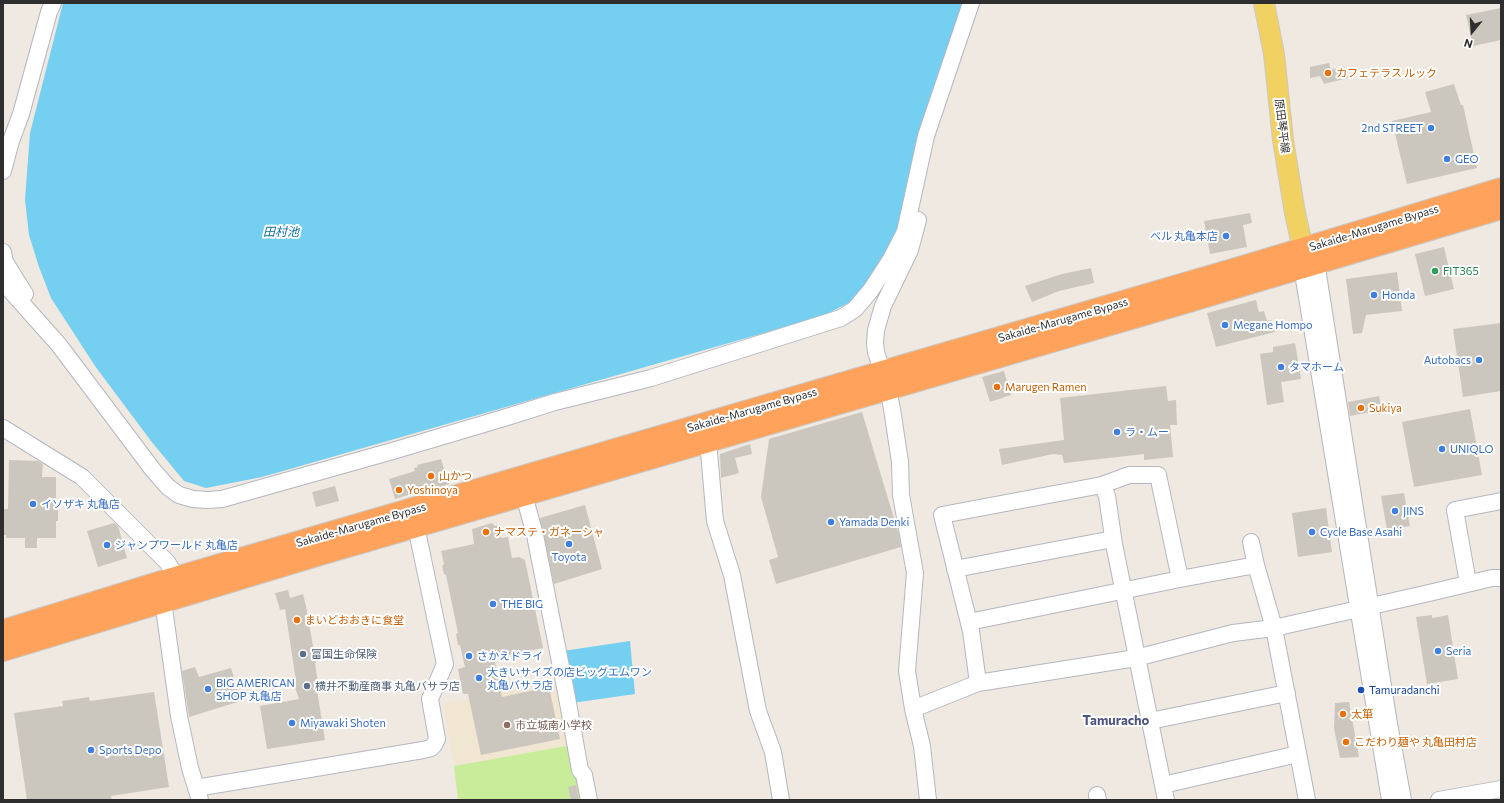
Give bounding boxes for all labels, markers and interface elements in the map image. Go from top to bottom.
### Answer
north arrow [1452,12,1492,52]
text: N [1462,36,1474,51]
place label: カフェテラス ルック [1336,66,1437,80]
marker: カフェテラス ルック [1323,68,1333,78]
street label: 原田琴平線 [1272,98,1292,154]
place label: 2nd STREET [1361,121,1423,135]
marker: 2nd STREET [1426,123,1436,133]
place label: GEO [1455,152,1479,166]
marker: GEO [1442,154,1452,164]
street label: Sakaide-Marugame Bypass [1308,202,1440,254]
water label: 田村池 [263,225,299,239]
place label: ベル 丸亀本店 [1150,229,1218,243]
marker: ベル 丸亀本店 [1221,231,1231,241]
place label: FIT365 [1443,264,1479,278]
marker: FIT365 [1430,266,1440,276]
place label: Honda [1382,288,1415,302]
marker: Honda [1369,290,1379,300]
street label: Sakaide-Marugame Bypass [997,295,1129,345]
place label: Megane Hompo [1233,318,1313,332]
marker: Megane Hompo [1220,320,1230,330]
place label: Autobacs [1424,353,1471,367]
marker: Autobacs [1474,355,1484,365]
place label: タマホーム [1289,360,1344,374]
marker: タマホーム [1276,362,1286,372]
place label: Marugen Ramen [1005,380,1087,394]
marker: Marugen Ramen [992,382,1002,392]
street label: Sakaide-Marugame Bypass [686,385,818,435]
place label: Sukiya [1369,401,1402,415]
marker: Sukiya [1356,403,1366,413]
place label: ラ・ムー [1125,425,1169,439]
marker: ラ・ムー [1112,427,1122,437]
place label: UNIQLO [1450,442,1493,456]
marker: UNIQLO [1437,444,1447,454]
place label: 山かつ [439,469,472,483]
marker: 山かつ [426,471,436,481]
place label: Yoshinoya [407,483,458,497]
marker: Yoshinoya [394,485,404,495]
place label: イソザキ 丸亀店 [41,497,120,511]
marker: イソザキ 丸亀店 [28,499,38,509]
street label: Sakaide-Marugame Bypass [295,500,427,550]
place label: JINS [1403,504,1424,518]
marker: JINS [1390,506,1400,516]
place label: Yamada Denki [839,515,909,529]
marker: Yamada Denki [826,517,836,527]
place label: ナマステ・ガネーシャ [494,525,604,539]
place label: Cycle Base Asahi [1320,525,1402,539]
marker: ナマステ・ガネーシャ [481,527,491,537]
marker: Cycle Base Asahi [1307,527,1317,537]
place label: ジャンプワールド 丸亀店 [115,538,238,552]
marker: Toyota [564,539,574,549]
marker: ジャンプワールド 丸亀店 [102,540,112,550]
place label: Toyota [552,550,586,564]
place label: THE BIG [501,597,543,611]
marker: THE BIG [488,599,498,609]
place label: まいどおおきに食堂 [305,613,404,627]
marker: まいどおおきに食堂 [292,615,302,625]
place label: Seria [1446,644,1471,658]
marker: Seria [1433,646,1443,656]
place label: 富国生命保険 [311,647,377,661]
marker: 富国生命保険 [298,649,308,659]
place label: さかえドライ [477,649,543,663]
marker: さかえドライ [464,651,474,661]
place label: 大きいサイズの店ビッグエムワン 丸亀バサラ店 [487,665,652,691]
marker: 大きいサイズの店ビッグエムワン 丸亀バサラ店 [474,673,484,683]
place label: BIG AMERICAN SHOP 丸亀店 [216,676,295,702]
place label: 横井不動産商事 丸亀バサラ店 [315,679,460,693]
marker: 横井不動産商事 丸亀バサラ店 [302,681,312,691]
place label: Tamuradanchi [1369,683,1440,697]
marker: BIG AMERICAN SHOP 丸亀店 [203,684,213,694]
marker: Tamuradanchi [1356,685,1366,695]
place label: 太箪 [1351,707,1373,721]
marker: 太箪 [1338,709,1348,719]
district label: Tamuracho [1083,713,1149,729]
place label: Miyawaki Shoten [300,716,386,730]
marker: Miyawaki Shoten [287,718,297,728]
place label: 市立城南小学校 [515,718,592,732]
marker: 市立城南小学校 [502,720,512,730]
place label: こだわり麺や 丸亀田村店 [1354,735,1477,749]
marker: こだわり麺や 丸亀田村店 [1341,737,1351,747]
place label: Sports Depo [99,743,162,757]
marker: Sports Depo [86,745,96,755]

